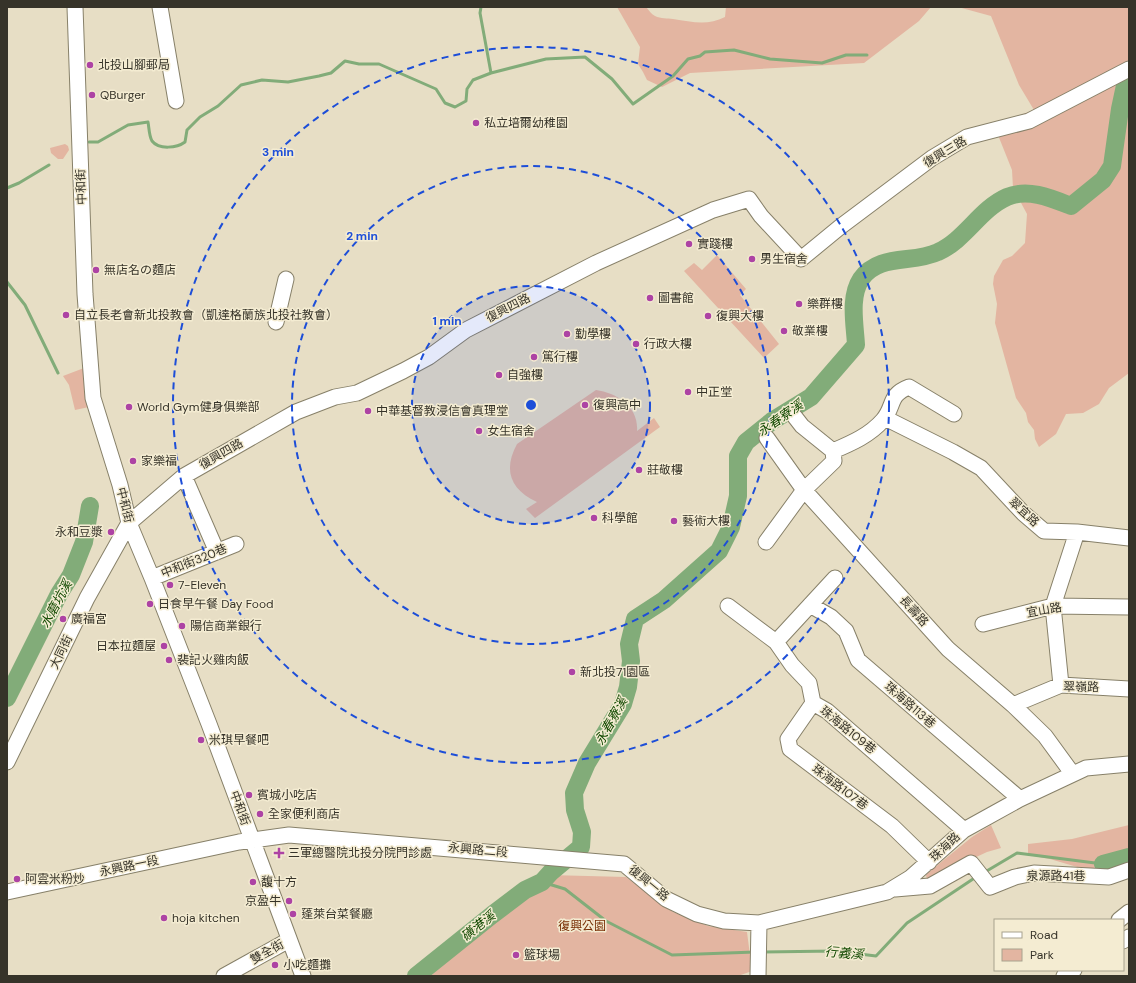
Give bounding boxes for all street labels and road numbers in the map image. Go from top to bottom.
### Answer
street label: 復興三路 [920,133,970,171]
street label: 中和街 [72,169,90,205]
street label: 復興四路 [483,290,533,326]
street label: 復興四路 [196,435,246,473]
street label: 中和街 [113,486,137,524]
street label: 翠宜路 [1005,494,1043,530]
street label: 中和街320巷 [159,540,229,582]
street label: 長壽路 [896,592,932,630]
street label: 宜山路 [1025,599,1063,621]
street label: 大同街 [46,632,76,672]
street label: 珠海路113巷 [881,678,939,732]
street label: 翠嶺路 [1063,679,1099,695]
street label: 珠海路109巷 [817,703,879,757]
street label: 珠海路107巷 [809,761,871,813]
street label: 中和街 [226,788,254,828]
street label: 珠海路 [926,829,964,865]
street label: 永興路二段 [447,839,509,861]
street label: 永興路一段 [98,852,160,880]
street label: 復興一路 [625,862,673,904]
street label: 泉源路41巷 [1026,868,1086,884]
street label: 雙全街 [247,936,287,968]

